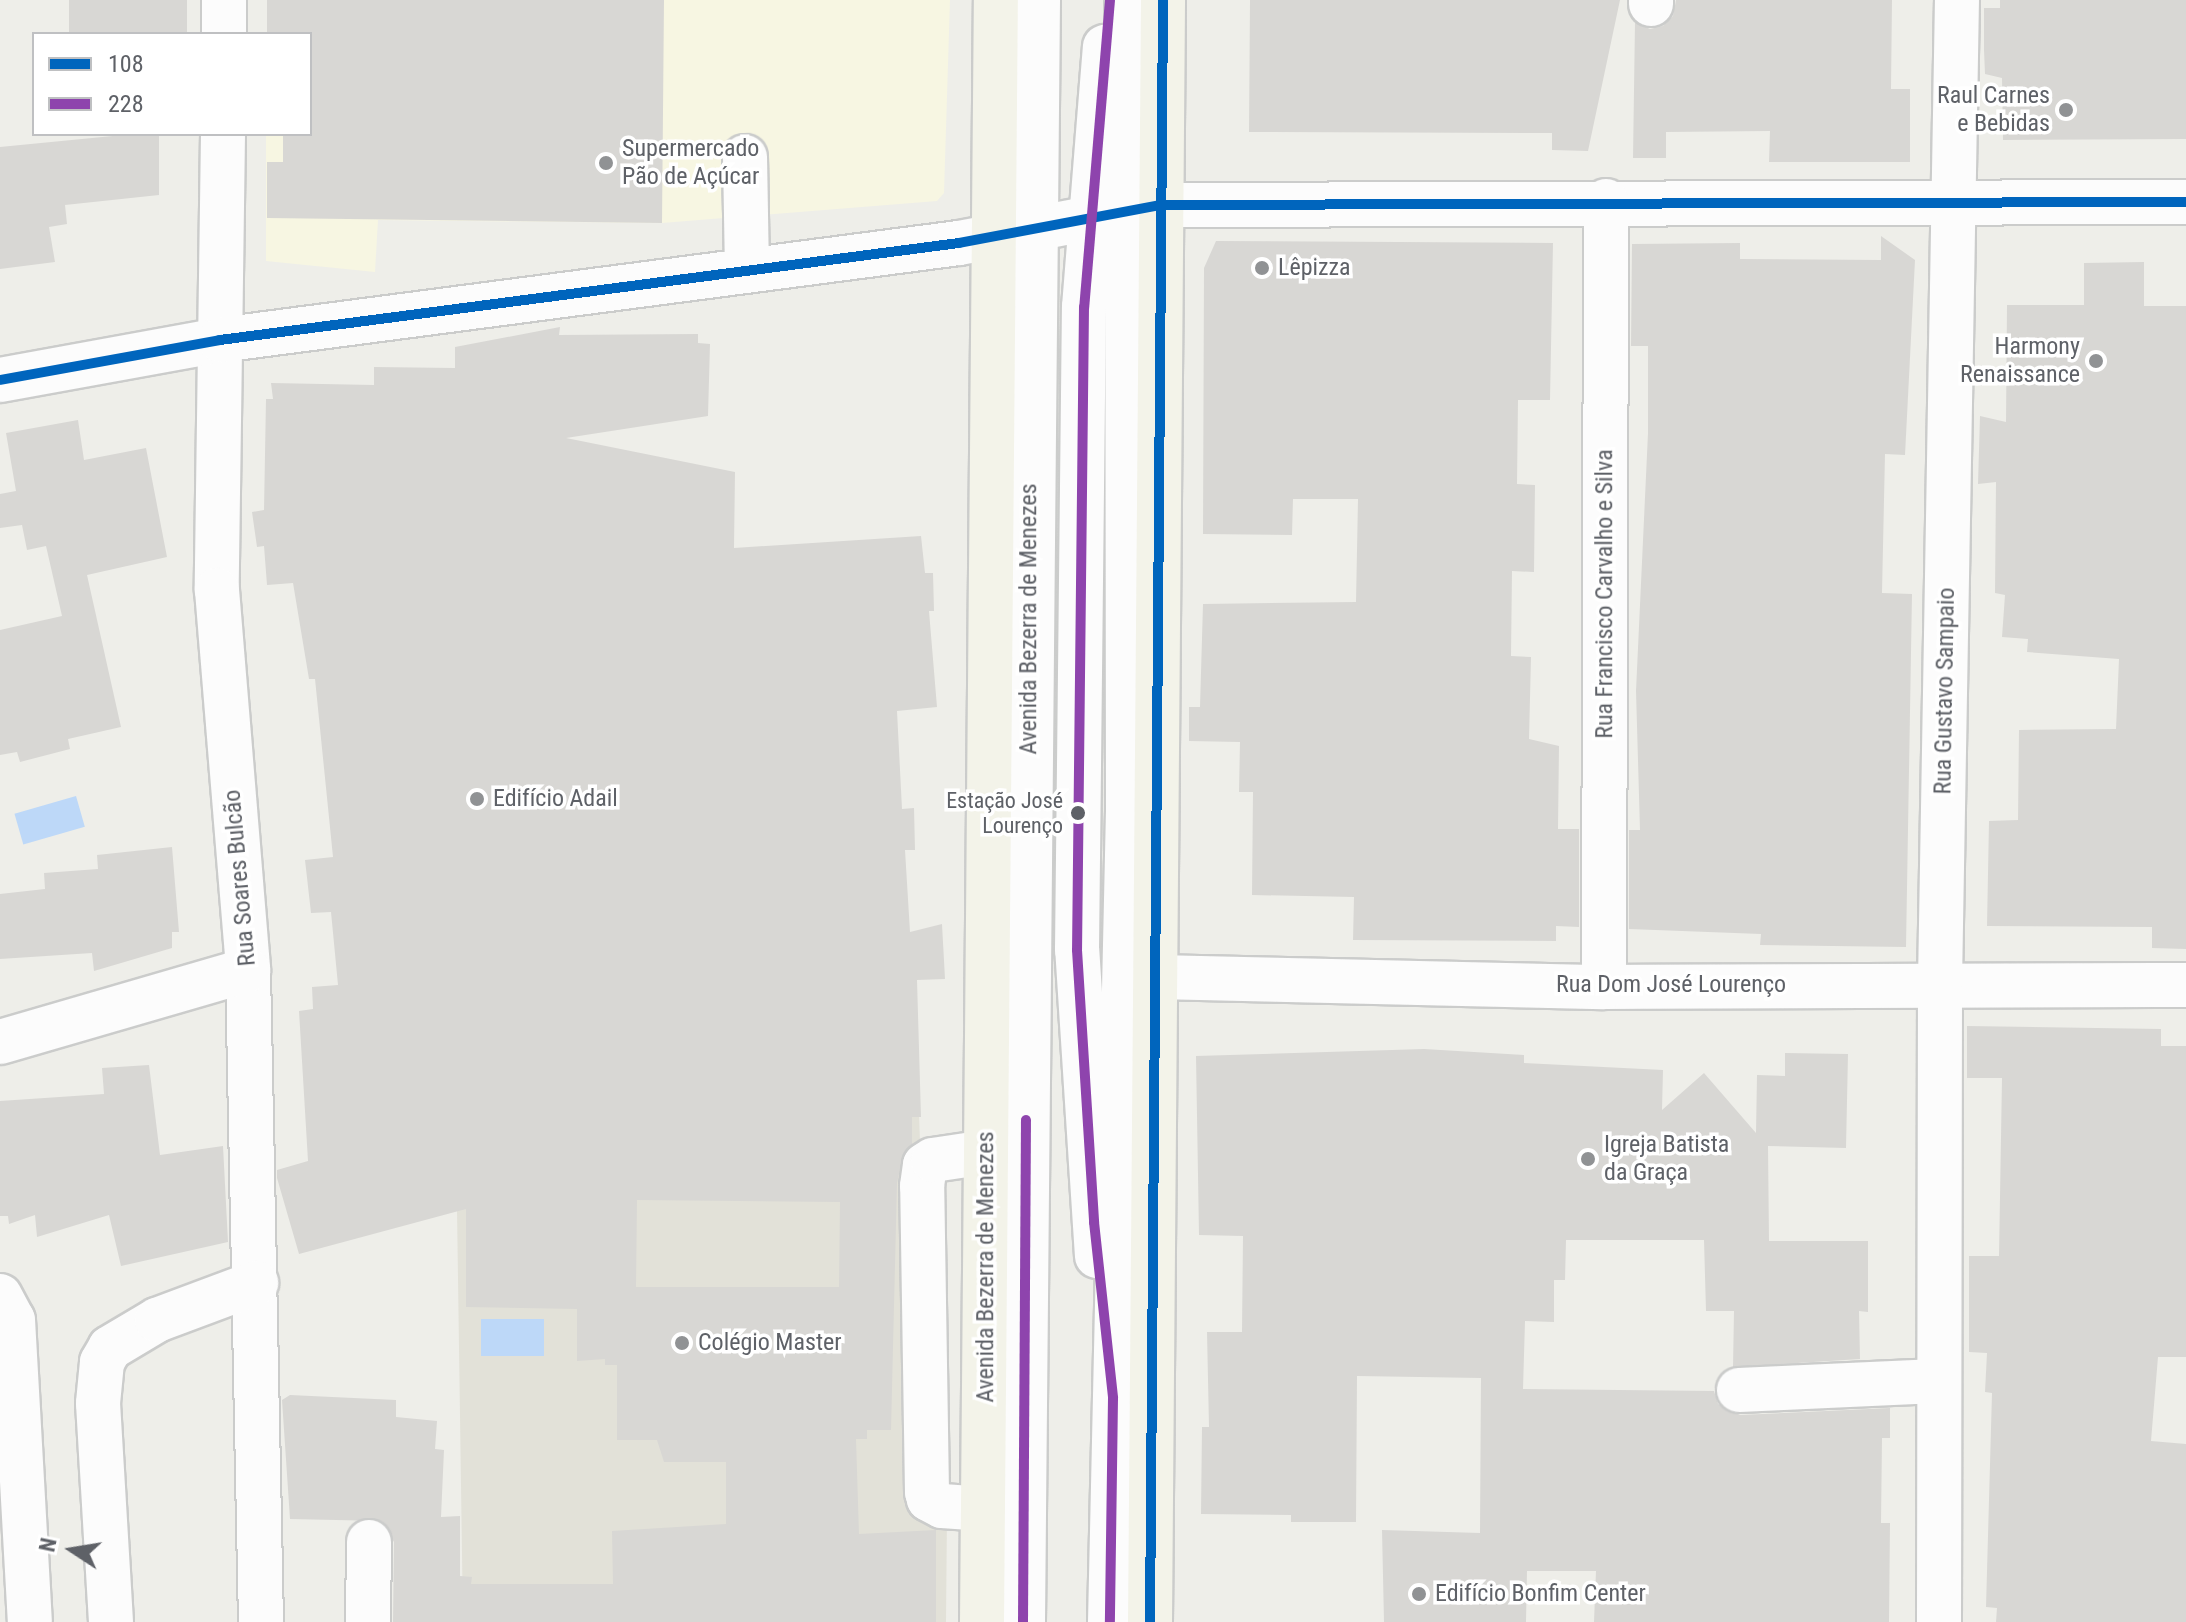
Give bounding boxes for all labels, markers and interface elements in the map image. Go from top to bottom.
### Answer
legend [32,32,312,136]
text: 108 [108,50,144,78]
place label: Raul Carnes e Bebidas [1937,82,2050,138]
text: 228 [108,90,144,118]
marker: Raul Carnes e Bebidas [2057,101,2075,119]
place label: Supermercado Pão de Açúcar [622,135,759,191]
marker: Supermercado Pão de Açúcar [597,154,615,172]
place label: Lêpizza [1278,254,1351,282]
marker: Lêpizza [1253,259,1271,277]
place label: Harmony Renaissance [1960,333,2080,389]
marker: Harmony Renaissance [2087,352,2105,370]
street label: Rua Francisco Carvalho e Silva [1591,449,1619,739]
street label: Avenida Bezerra de Menezes [1015,483,1043,755]
street label: Rua Gustavo Sampaio [1929,587,1961,795]
place label: Edifício Adail [493,785,618,813]
place label: Estação José Lourenço [946,787,1063,838]
street label: Rua Soares Bulcão [218,789,262,967]
marker: Edifício Adail [468,790,486,808]
marker: Estação José Lourenço [1070,805,1086,821]
street label: Rua Dom José Lourenço [1556,971,1786,999]
street label: Avenida Bezerra de Menezes [972,1131,1000,1403]
place label: Igreja Batista da Graça [1604,1131,1729,1187]
marker: Igreja Batista da Graça [1579,1150,1597,1168]
place label: Colégio Master [698,1329,842,1357]
marker: Colégio Master [673,1334,691,1352]
north arrow [32,1510,112,1590]
text: N [34,1536,62,1554]
place label: Edifício Bonfim Center [1435,1580,1646,1608]
marker: Edifício Bonfim Center [1410,1585,1428,1603]

